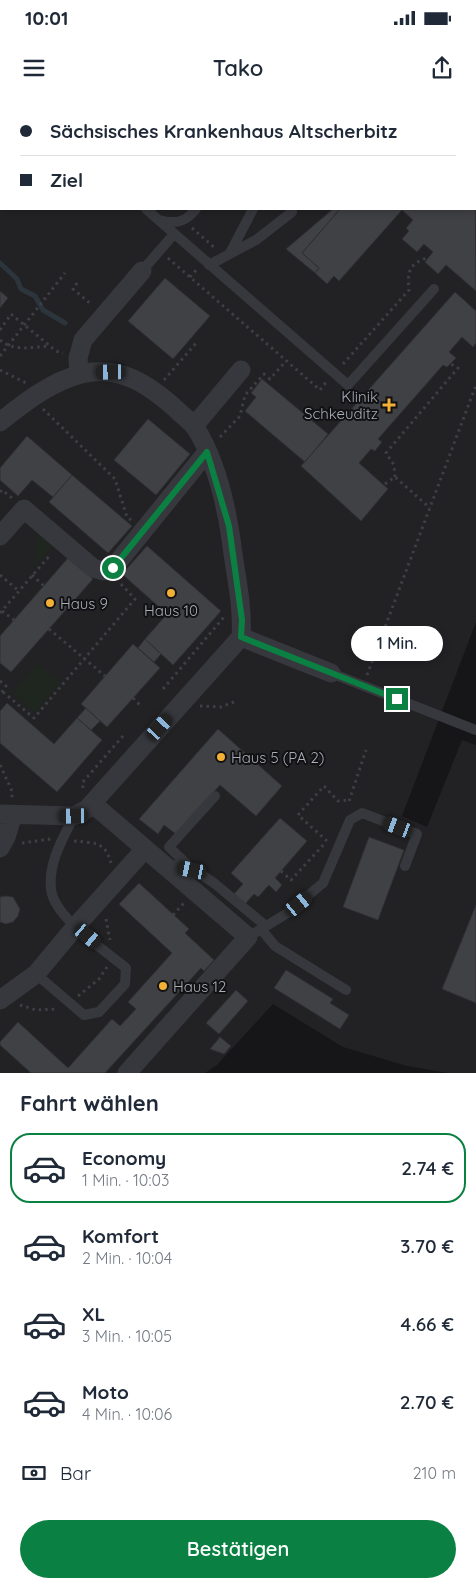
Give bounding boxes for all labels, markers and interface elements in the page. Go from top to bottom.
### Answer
text: 10:01 [25,6,68,30]
icon: menu [20,54,48,82]
text: Tako [213,54,263,82]
icon: share [428,54,456,82]
text: Sächsisches Krankenhaus Altscherbitz [50,119,397,143]
text: Ziel [50,168,83,192]
car [95,364,126,380]
place label: Klinik Schkeuditz [304,387,378,423]
marker: Klinik Schkeuditz [382,398,396,412]
route start [102,557,124,579]
marker: Haus 10 [165,587,177,599]
place label: Haus 9 [60,594,108,613]
marker: Haus 9 [44,597,56,609]
place label: Haus 10 [144,601,198,620]
callout: 1 Min. [351,626,443,662]
text: 1 Min. [377,633,417,653]
route end [386,688,408,710]
car [144,711,175,743]
place label: Haus 5 (PA 2) [231,748,324,767]
marker: Haus 5 (PA 2) [215,751,227,763]
car [58,808,89,824]
car [381,815,414,839]
car [175,860,208,880]
car [282,889,315,919]
car [71,921,104,951]
place label: Haus 12 [173,977,226,996]
marker: Haus 12 [157,980,169,992]
text: Fahrt wählen [20,1089,159,1117]
icon: car [22,1146,67,1191]
text: Economy [82,1146,166,1170]
text: 2.74 € [401,1156,454,1180]
text: 1 Min. · 10:03 [82,1170,169,1190]
icon: car [22,1224,67,1269]
text: Komfort [82,1224,159,1248]
text: 3.70 € [400,1234,454,1258]
text: 2 Min. · 10:04 [82,1248,172,1268]
icon: car [22,1302,67,1347]
text: XL [82,1302,105,1326]
text: 4.66 € [401,1312,454,1336]
text: 3 Min. · 10:05 [82,1326,172,1346]
icon: car [22,1380,67,1425]
text: Moto [82,1380,129,1404]
text: 2.70 € [400,1390,454,1414]
text: 4 Min. · 10:06 [82,1404,172,1424]
icon: cash [20,1459,48,1487]
text: Bar [60,1461,91,1485]
text: 210 m [413,1463,456,1483]
button: Bestätigen [20,1520,456,1578]

